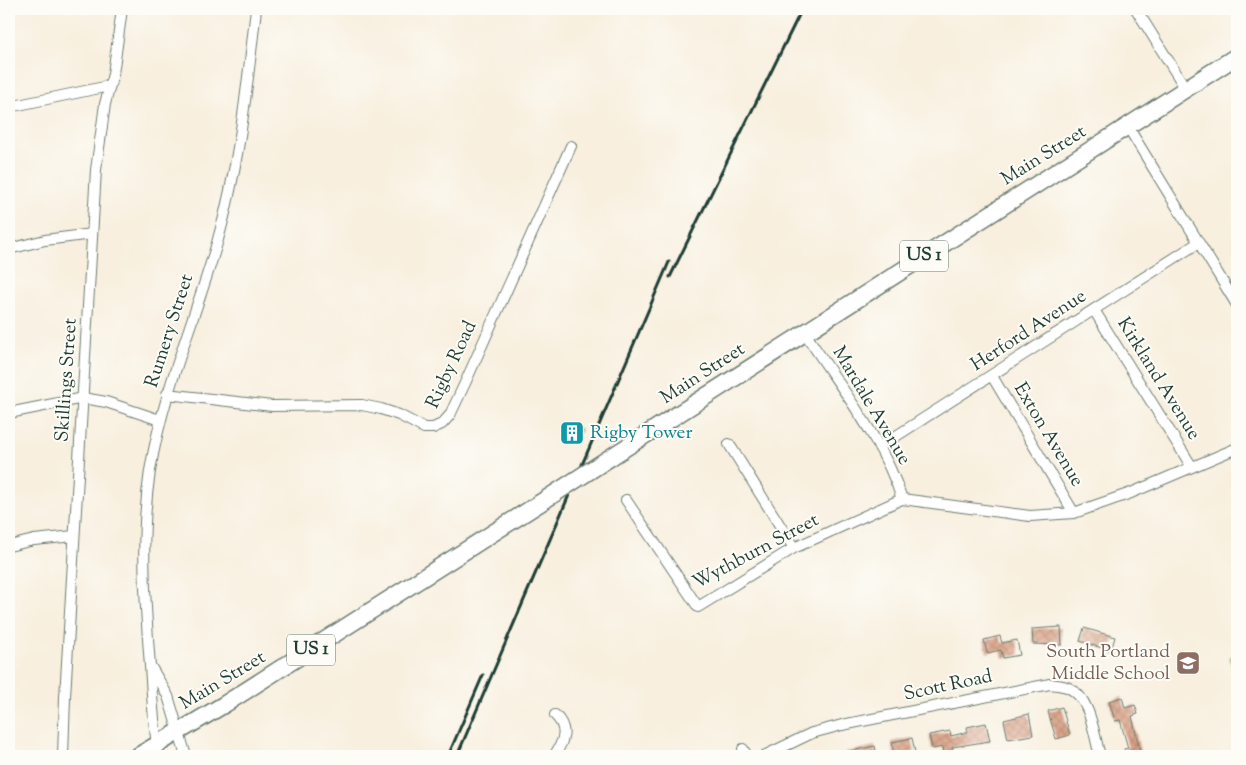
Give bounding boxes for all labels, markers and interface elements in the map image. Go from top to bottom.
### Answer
street label: Main Street [996,119,1092,193]
road number: US 1 [900,240,948,272]
street label: Rumery Street [139,270,201,391]
street label: Herford Avenue [966,283,1092,379]
street label: Kirkland Avenue [1110,313,1207,446]
street label: Rigby Road [420,316,484,413]
street label: Skillings Street [49,317,85,443]
street label: Main Street [655,336,751,411]
street label: Mardale Avenue [825,342,917,471]
street label: Exton Avenue [1006,378,1090,492]
building icon: Rigby Tower [559,420,585,446]
place label: Rigby Tower [590,420,693,447]
street label: Wythburn Street [688,507,824,597]
road number: US 1 [287,634,335,666]
place label: South Portland Middle School [1046,639,1170,688]
street label: Main Street [175,644,272,717]
school or university icon: South Portland Middle School [1175,650,1201,676]
street label: Scott Road [901,663,995,709]

